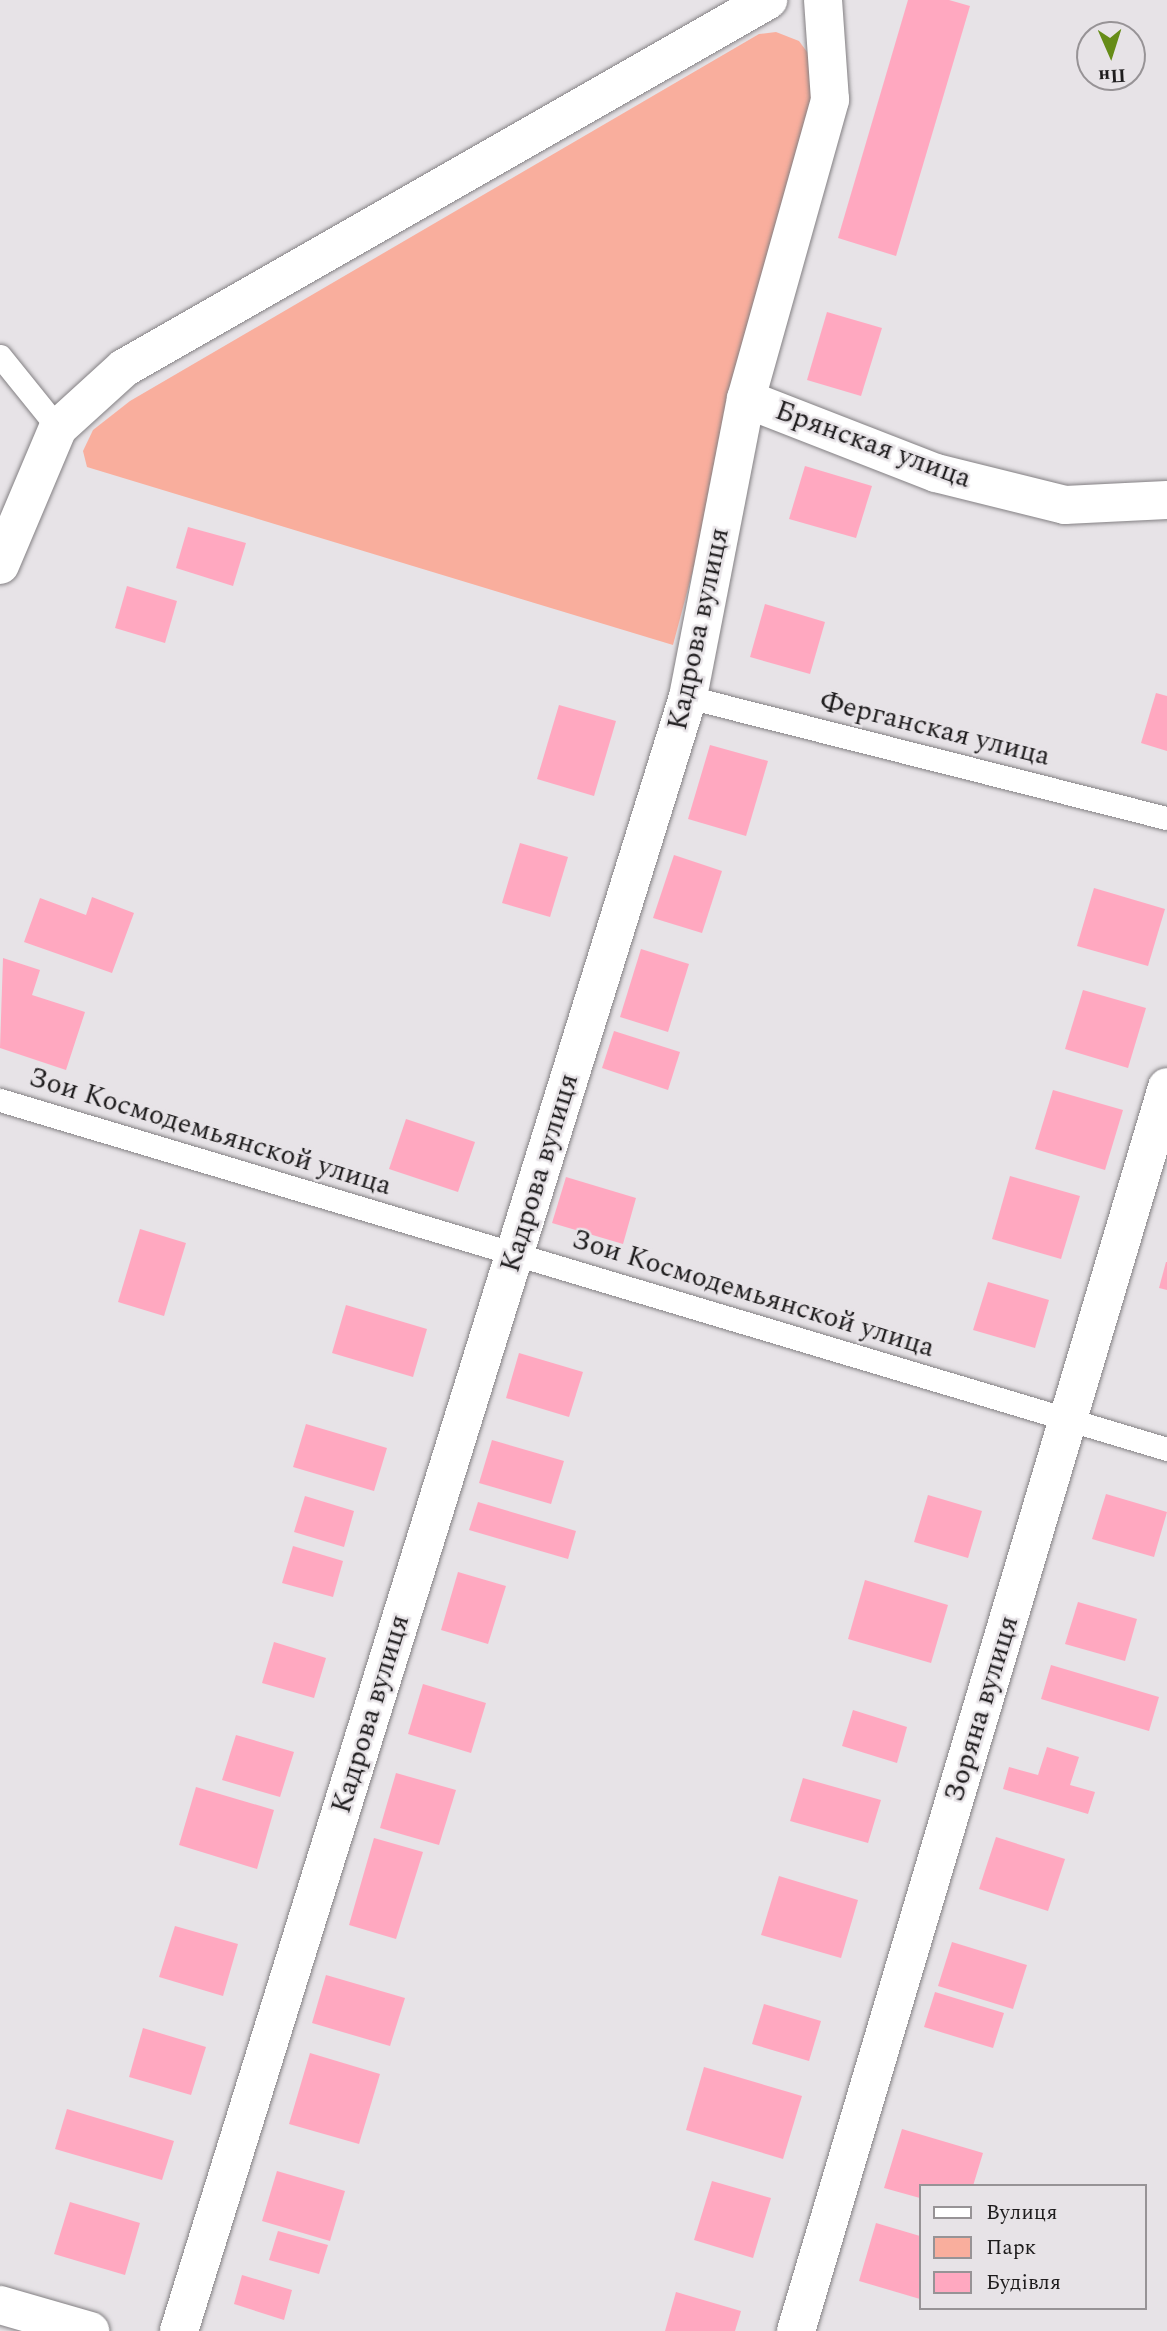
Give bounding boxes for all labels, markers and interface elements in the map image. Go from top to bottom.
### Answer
north arrow [1076,21,1146,91]
text: Пн [1098,60,1126,91]
street label: Брянская улица [771,394,975,496]
street label: Кадрова вулиця [661,525,737,733]
street label: Ферганская улица [817,684,1053,774]
street label: Зои Космодемьянской улица [25,1061,395,1203]
street label: Кадрова вулиця [494,1070,586,1276]
street label: Зои Космодемьянской улица [568,1223,938,1365]
street label: Кадрова вулиця [325,1611,417,1817]
street label: Зоряна вулиця [938,1612,1026,1806]
legend [918,2184,1146,2310]
text: Вулиця [986,2197,1057,2229]
text: Парк [986,2232,1036,2264]
text: Будівля [986,2267,1061,2299]

